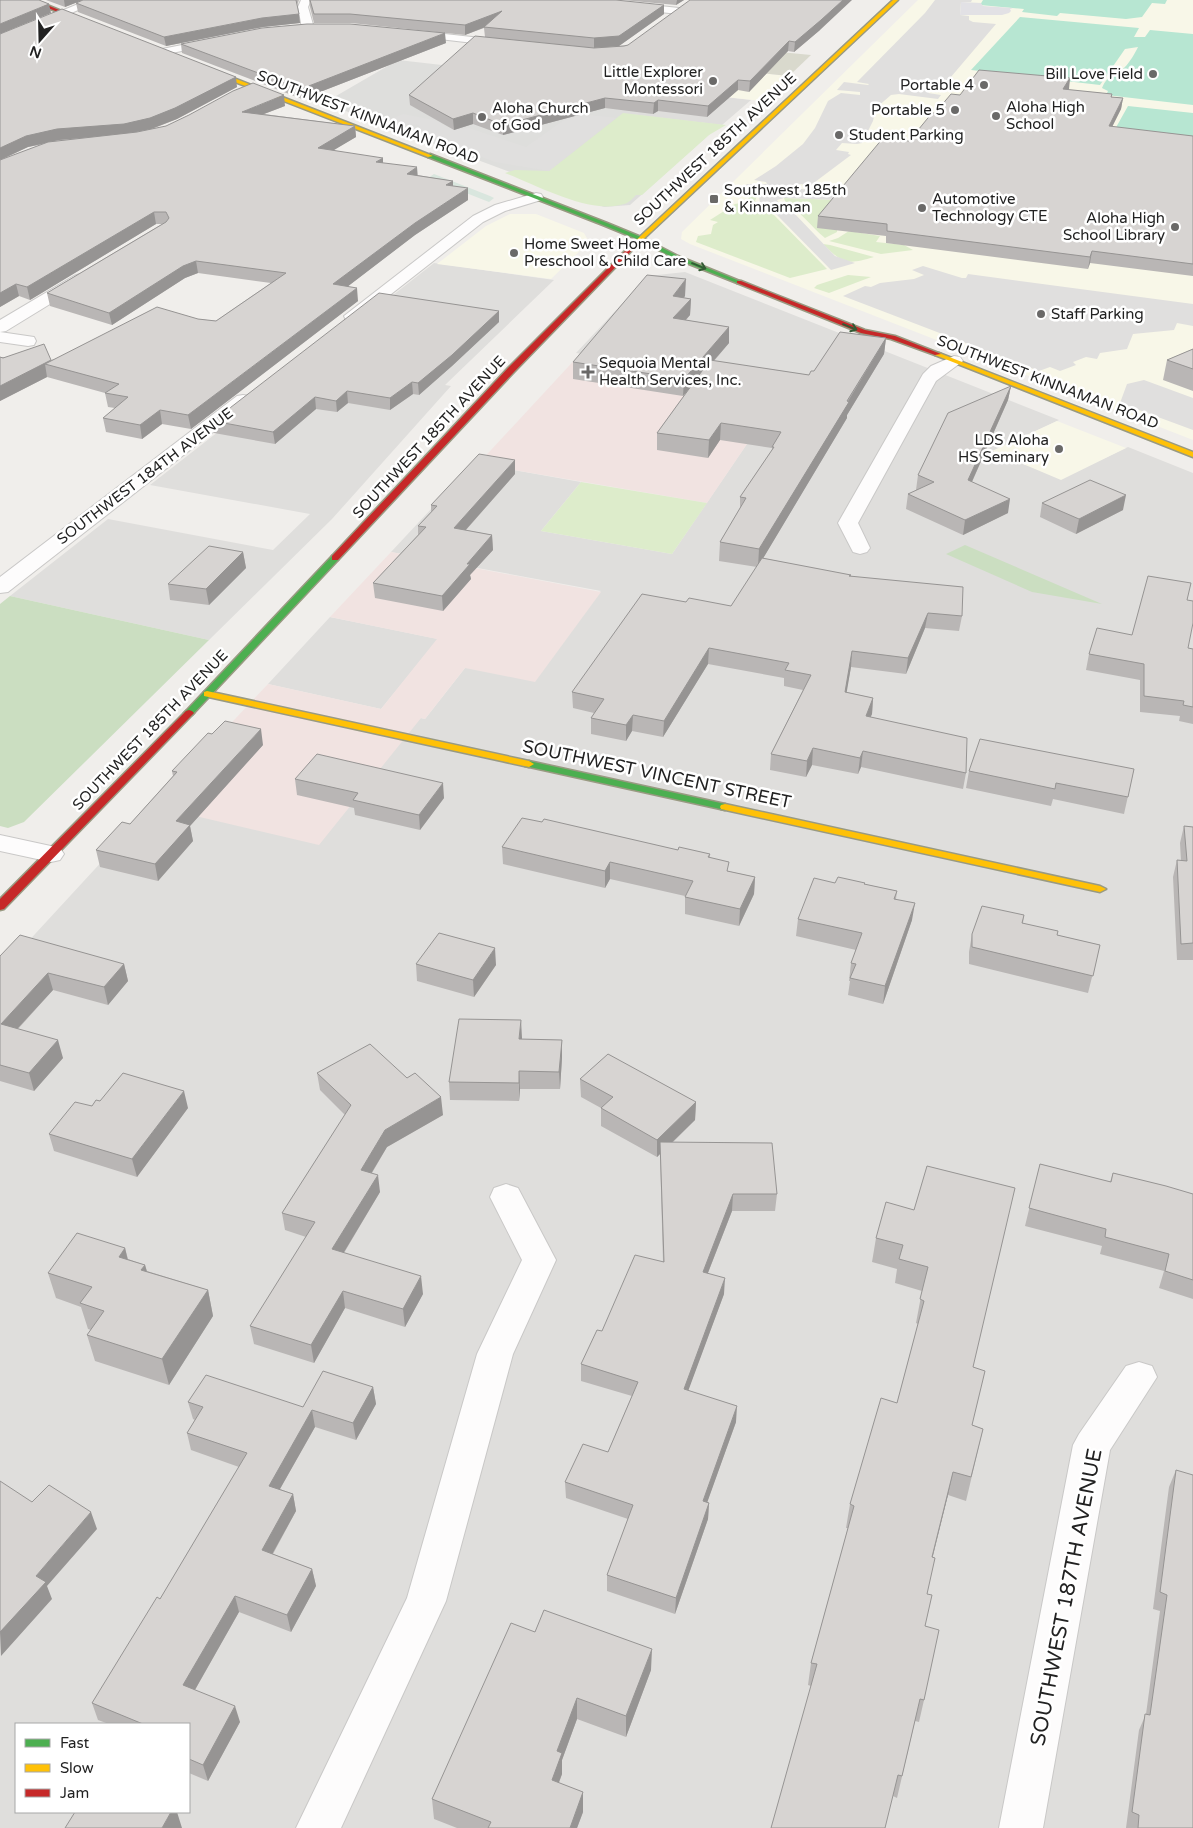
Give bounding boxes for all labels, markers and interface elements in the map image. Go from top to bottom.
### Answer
north arrow [15,15,65,65]
text: N [28,42,44,62]
place label: Little Explorer Montessori [603,63,703,98]
place label: Bill Love Field [1045,65,1143,83]
street label: SOUTHWEST KINNAMAN ROAD [255,66,481,168]
marker: Bill Love Field [1147,68,1159,80]
street label: SOUTHWEST 185TH AVENUE [630,69,800,229]
marker: Little Explorer Montessori [707,75,719,87]
place label: Portable 4 [900,76,974,94]
marker: Portable 4 [978,79,990,91]
place label: Aloha High School [1006,98,1085,133]
place label: Aloha Church of God [492,99,589,134]
place label: Portable 5 [871,101,945,119]
marker: Portable 5 [949,104,961,116]
marker: Aloha High School [990,110,1002,122]
marker: Aloha Church of God [476,111,488,123]
place label: Student Parking [849,126,964,144]
marker: Student Parking [833,129,845,141]
place label: Southwest 185th & Kinnaman [724,181,846,216]
place label: Automotive Technology CTE [932,190,1047,225]
marker: Southwest 185th & Kinnaman [708,193,720,205]
marker: Automotive Technology CTE [916,202,928,214]
place label: Aloha High School Library [1063,209,1165,244]
marker: Aloha High School Library [1169,221,1181,233]
place label: Home Sweet Home Preschool & Child Care [524,235,686,270]
marker: Home Sweet Home Preschool & Child Care [508,247,520,259]
one-way arrow [691,262,706,272]
place label: Staff Parking [1051,305,1144,323]
marker: Staff Parking [1035,308,1047,320]
one-way arrow [842,323,857,332]
street label: SOUTHWEST KINNAMAN ROAD [935,331,1161,433]
street label: SOUTHWEST 185TH AVENUE [349,352,509,522]
place label: Sequoia Mental Health Services, Inc. [599,354,741,389]
marker: Sequoia Mental Health Services, Inc. [581,365,595,379]
street label: SOUTHWEST 184TH AVENUE [53,404,237,548]
place label: LDS Aloha HS Seminary [958,431,1049,466]
marker: LDS Aloha HS Seminary [1053,443,1065,455]
street label: SOUTHWEST 185TH AVENUE [69,646,231,814]
street label: SOUTHWEST VINCENT STREET [521,735,793,813]
street label: SOUTHWEST 187TH AVENUE [1025,1446,1108,1748]
legend [15,1723,190,1813]
text: Fast [60,1734,90,1752]
text: Slow [60,1759,94,1777]
text: Jam [60,1784,89,1802]

